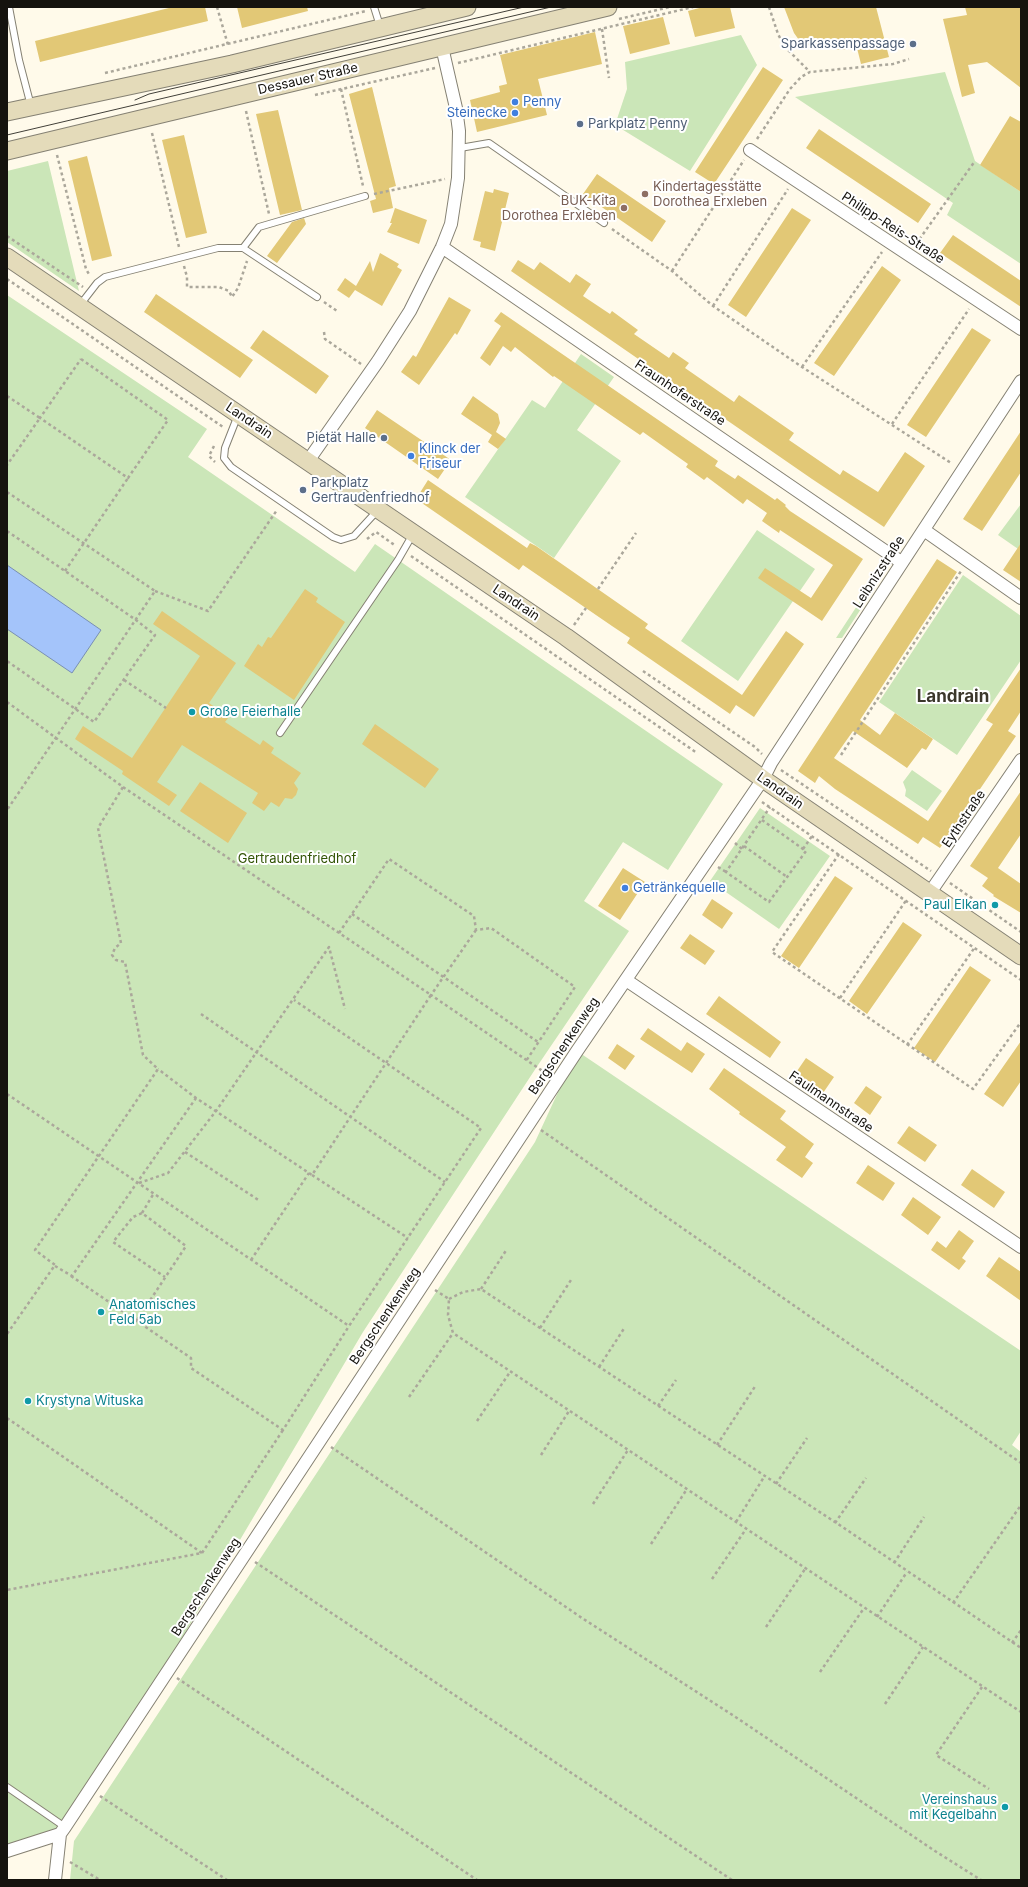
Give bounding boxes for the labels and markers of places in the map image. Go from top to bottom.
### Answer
place label: Sparkassenpassage [781,36,905,52]
marker: Sparkassenpassage [908,39,918,49]
place label: Penny [523,94,561,110]
marker: Penny [510,97,520,107]
place label: Steinecke [447,105,507,121]
marker: Steinecke [510,108,520,118]
place label: Parkplatz Penny [588,116,688,132]
marker: Parkplatz Penny [575,119,585,129]
place label: Kindertagesstätte Dorothea Erxleben [653,179,767,210]
marker: Kindertagesstätte Dorothea Erxleben [640,189,650,199]
place label: BUK-Kita Dorothea Erxleben [502,193,616,224]
marker: BUK-Kita Dorothea Erxleben [619,203,629,213]
place label: Pietät Halle [307,430,376,446]
marker: Pietät Halle [379,433,389,443]
place label: Klinck der Friseur [419,441,480,472]
marker: Klinck der Friseur [406,451,416,461]
place label: Parkplatz Gertraudenfriedhof [311,475,430,506]
marker: Parkplatz Gertraudenfriedhof [298,485,308,495]
place label: Große Feierhalle [200,704,301,720]
marker: Große Feierhalle [187,707,197,717]
place label: Getränkequelle [633,880,726,896]
marker: Getränkequelle [620,883,630,893]
place label: Paul Elkan [924,897,987,913]
marker: Paul Elkan [990,900,1000,910]
place label: Anatomisches Feld 5ab [109,1297,196,1328]
marker: Anatomisches Feld 5ab [96,1307,106,1317]
place label: Krystyna Wituska [36,1393,144,1409]
marker: Krystyna Wituska [23,1396,33,1406]
place label: Vereinshaus mit Kegelbahn [909,1792,997,1823]
marker: Vereinshaus mit Kegelbahn [1000,1802,1010,1812]

